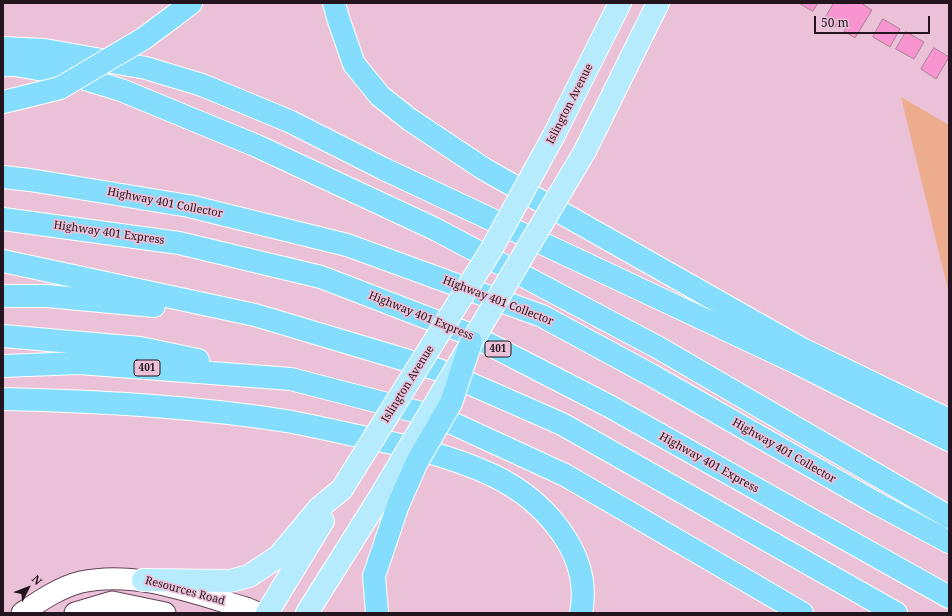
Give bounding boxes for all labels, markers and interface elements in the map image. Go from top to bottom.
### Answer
scale bar [816,8,932,34]
text: 50 m [821,14,849,31]
street label: Islington Avenue [544,62,596,146]
street label: Highway 401 Collector [106,185,224,221]
street label: Highway 401 Express [53,219,165,247]
street label: Highway 401 Collector [441,274,555,328]
street label: Highway 401 Express [367,289,475,343]
road number: 401 [485,341,511,357]
street label: Islington Avenue [379,343,437,425]
road number: 401 [134,360,160,376]
street label: Highway 401 Collector [730,416,838,486]
street label: Highway 401 Express [657,430,761,496]
north arrow [8,568,48,608]
text: N [29,571,46,588]
street label: Resources Road [144,574,226,608]

